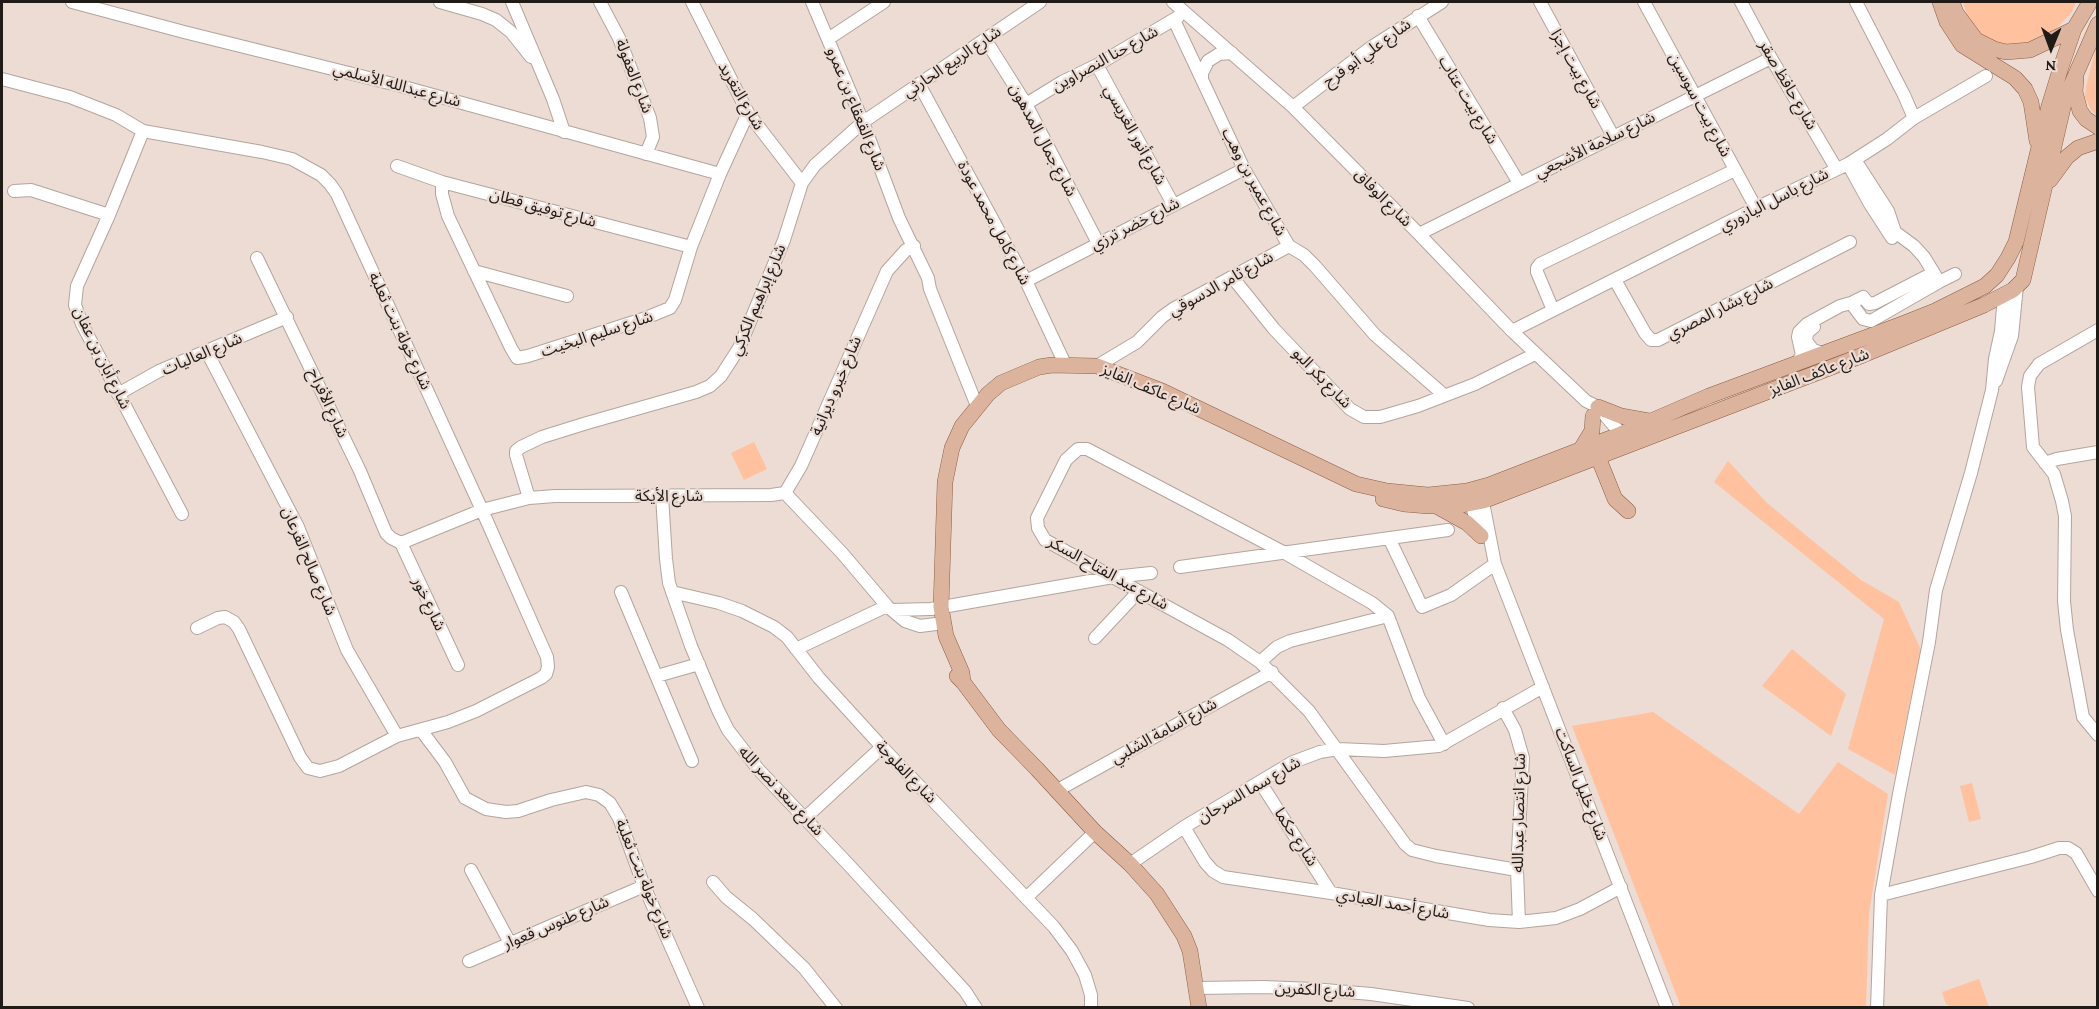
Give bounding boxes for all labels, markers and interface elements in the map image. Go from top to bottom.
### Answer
street label: شارع علي أبو فرح [1319,15,1415,91]
north arrow [2021,18,2081,78]
street label: شارع الربيع الحارثي [899,22,1005,102]
street label: شارع حنا النصراوين [1048,22,1162,96]
street label: شارع بيت إجزا [1546,26,1606,112]
street label: شارع العفولة [611,36,657,116]
street label: شارع حافظ صقر [1755,37,1821,133]
street label: شارع القعقاع بن عمرو [822,44,890,174]
street label: شارع بيت سوسين [1664,50,1736,160]
street label: شارع بيت عتاب [1434,52,1502,148]
street label: شارع التغريد [714,58,768,134]
text: N [2045,58,2056,75]
street label: شارع عبدالله الأسلمي [331,59,463,111]
street label: شارع جمال المدهون [1005,80,1081,200]
street label: شارع أنور الغريسي [1100,82,1170,188]
street label: شارع سلامة الأشجعي [1532,108,1658,182]
street label: شارع عمير بن وهب [1217,125,1291,239]
street label: شارع كامل محمد عودة [953,158,1035,288]
street label: شارع باسل اليازوري [1716,164,1832,236]
street label: شارع الوفاق [1350,165,1416,231]
street label: شارع توفيق قطان [488,185,598,231]
street label: شارع خضر ترزي [1087,193,1183,255]
street label: شارع إبراهيم الكركي [726,241,790,359]
street label: شارع ثامر الدسوقي [1165,247,1277,321]
street label: شارع خولة بنت ثعلبة [364,269,436,393]
street label: شارع بشار المصري [1664,274,1776,344]
street label: شارع أبان بن عفان [69,304,135,412]
street label: شارع سليم البخيت [539,307,655,361]
street label: شارع العاليات [159,328,245,380]
street label: شارع خيرو ديرانية [806,333,866,439]
street label: شارع بكر البو [1288,344,1356,412]
street label: شارع عاكف الفايز [1766,344,1872,400]
street label: شارع عاكف الفايز [1099,360,1203,418]
street label: شارع الأفراح [304,365,352,441]
street label: شارع الأيكة [635,486,703,506]
street label: شارع صالح القرعان [277,504,341,618]
street label: شارع عبد الفتاح السكر [1044,532,1172,614]
street label: شارع خور [408,574,450,634]
street label: شارع أسامة الشلبي [1108,694,1220,768]
street label: شارع خليل الساكت [1551,725,1611,843]
street label: شارع الفلوجة [871,737,941,807]
street label: شارع سعد نصر الله [734,742,828,840]
street label: شارع سما السرحان [1194,753,1304,827]
street label: شارع انتصار عبدالله [1508,753,1530,873]
street label: شارع حكما [1270,804,1322,870]
street label: شارع خولة بنت ثعلبة [611,816,677,942]
street label: شارع أحمد العبادي [1335,885,1451,923]
street label: شارع طنوس قعوار [500,892,612,954]
street label: شارع الكفرين [1274,978,1356,1002]

